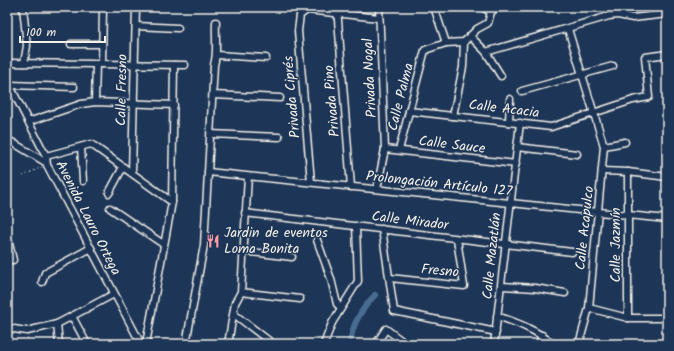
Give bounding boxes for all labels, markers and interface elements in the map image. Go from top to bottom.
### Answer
scale bar [20,18,105,44]
text: 100 m [26,23,57,42]
street label: Privada Nogal [357,37,383,118]
street label: Calle Fresno [110,54,134,126]
street label: Privada Ciprés [277,55,307,139]
street label: Calle Palma [382,61,420,133]
street label: Privada Pino [318,64,346,138]
street label: Calle Acacia [467,94,541,124]
street label: Calle Sauce [417,130,487,160]
street label: Avenida Lauro Ortega [50,157,126,279]
street label: Prolongación Artículo 127 [365,165,514,203]
street label: Calle Acapulco [570,185,600,271]
street label: Calle Mirador [370,205,451,237]
street label: Calle Jazmín [605,208,627,282]
street label: Calle Mazatlán [477,212,507,300]
place label: Jardin de eventos Loma Bonita [224,222,328,260]
restaurant icon: Jardin de eventos Loma Bonita [205,233,221,249]
street label: Fresno [420,258,460,284]

